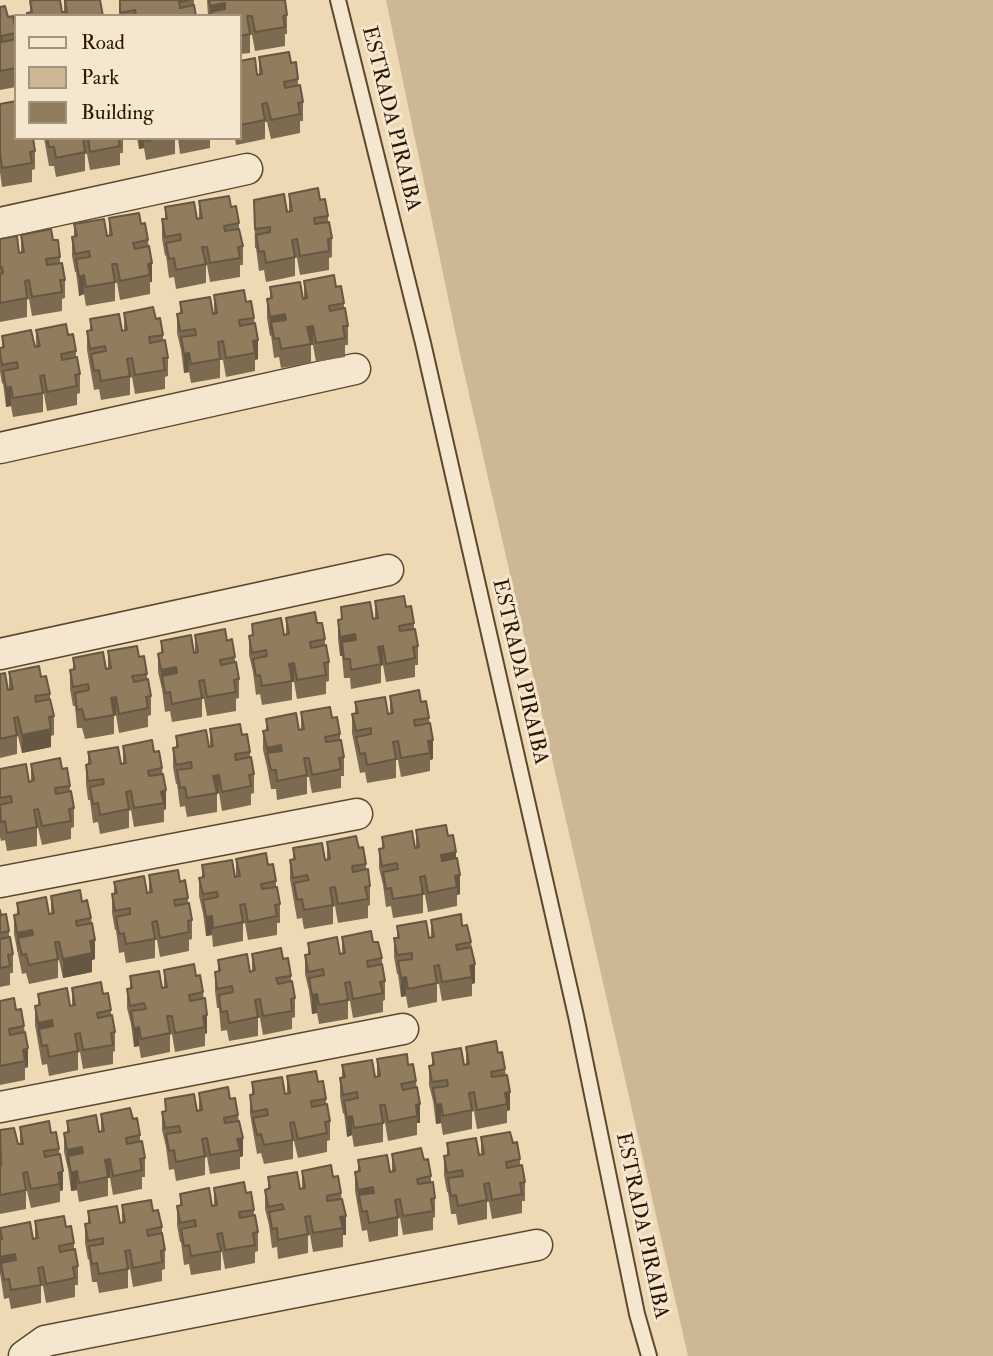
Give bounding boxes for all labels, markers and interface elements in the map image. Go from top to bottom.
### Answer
legend [14,14,242,140]
street label: ESTRADA PIRAIBA [355,24,425,214]
text: Road [81,29,125,56]
text: Park [81,64,119,91]
text: Building [81,99,154,126]
street label: ESTRADA PIRAIBA [485,577,553,767]
street label: ESTRADA PIRAIBA [609,1130,673,1322]

